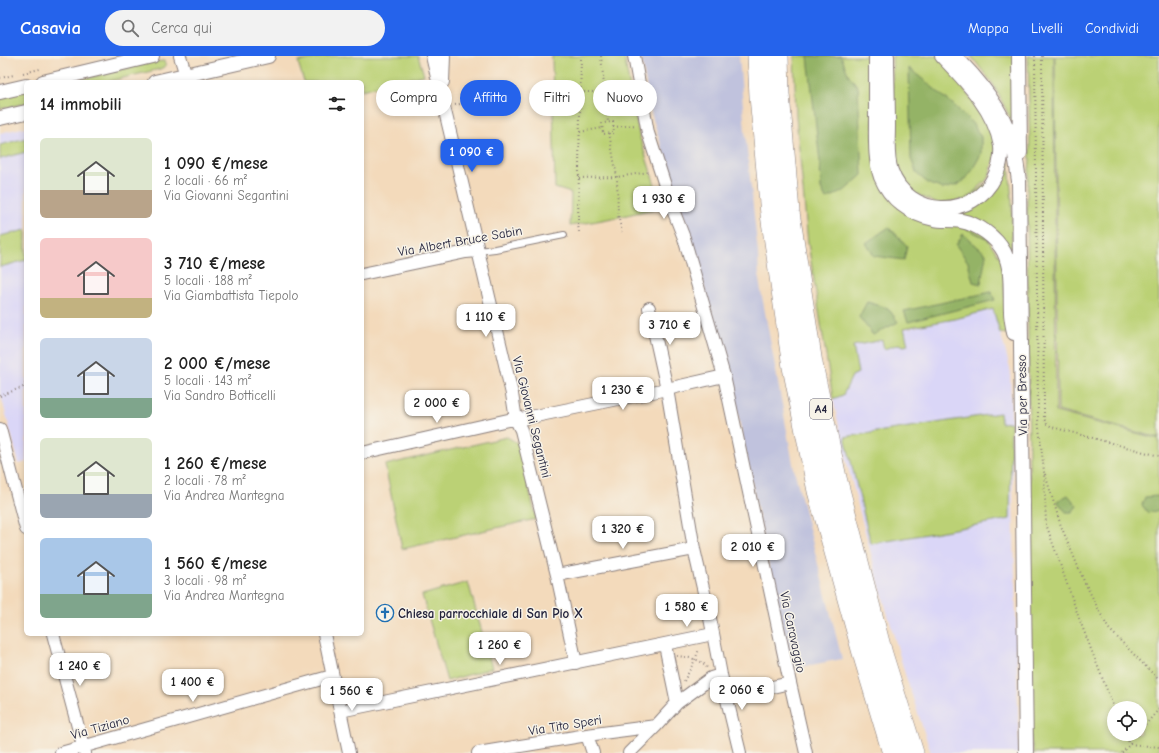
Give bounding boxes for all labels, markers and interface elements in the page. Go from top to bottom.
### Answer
search box [105,10,385,46]
text: Casavia [20,17,81,39]
icon: search [119,17,141,39]
text: Cerca qui [151,19,212,37]
text: Mappa [968,20,1009,37]
text: Livelli [1031,20,1063,37]
text: Condividi [1085,20,1139,37]
chip: Compra [376,80,452,116]
chip: Affitta [460,80,521,116]
chip: Filtri [529,80,585,116]
chip: Nuovo [593,80,657,116]
icon: filters [326,93,348,115]
text: 14 immobili [40,95,122,114]
pin: 1 090 € [435,139,509,173]
text: 1 090 € [450,144,495,159]
icon: home [72,154,120,202]
text: 1 090 €/mese [164,154,268,173]
text: 2 locali · 66 m² [164,173,247,188]
pin: 1 930 € [627,186,701,220]
text: Via Giovanni Segantini [164,188,289,203]
text: 1 930 € [642,191,686,206]
street label: Via Albert Bruce Sabin [397,223,523,259]
icon: home [72,254,120,302]
text: 3 710 €/mese [164,254,265,273]
text: 5 locali · 188 m² [164,273,252,288]
text: Via Giambattista Tiepolo [164,288,298,303]
pin: 1 110 € [449,304,523,338]
text: 1 110 € [466,309,506,324]
pin: 3 710 € [633,312,707,346]
text: 3 710 € [648,317,692,332]
icon: home [72,354,120,402]
text: 2 000 €/mese [164,354,270,373]
street label: Via per Bresso [1014,354,1030,436]
street label: Via Giovanni Segantini [510,355,554,479]
text: 5 locali · 143 m² [164,373,251,388]
pin: 1 230 € [586,377,660,411]
text: 1 230 € [601,382,645,397]
text: Via Sandro Botticelli [164,388,276,403]
pin: 2 000 € [400,390,474,424]
text: 2 000 € [414,395,461,410]
road number: A4 [810,399,832,419]
icon: home [72,454,120,502]
text: 1 260 €/mese [164,454,266,473]
text: 2 locali · 78 m² [164,473,246,488]
text: Via Andrea Mantegna [164,488,285,503]
pin: 1 320 € [586,516,660,550]
text: 1 320 € [601,521,645,536]
pin: 2 010 € [716,534,790,568]
text: 2 010 € [731,539,775,554]
icon: home [72,554,120,602]
text: 1 560 €/mese [164,554,267,573]
text: 3 locali · 98 m² [164,573,246,588]
text: Via Andrea Mantegna [164,588,285,603]
street label: Via Caravaggio [777,590,809,674]
pin: 1 580 € [650,594,724,628]
text: 1 580 € [665,599,709,614]
church icon: Chiesa parrocchiale di San Pio X [375,603,395,623]
place label: Chiesa parrocchiale di San Pio X [398,606,583,621]
pin: 1 260 € [463,632,537,666]
text: 1 260 € [478,637,522,652]
pin: 1 240 € [43,653,117,687]
text: 1 240 € [59,658,101,673]
pin: 1 400 € [156,669,230,703]
text: 1 400 € [171,674,215,689]
pin: 2 060 € [705,677,779,711]
pin: 1 560 € [315,678,389,712]
text: 2 060 € [719,682,765,697]
text: 1 560 € [330,683,374,698]
map controls [1107,701,1147,741]
button: locate [1107,701,1147,741]
street label: Via Tiziano [69,711,131,742]
street label: Via Tito Speri [527,712,603,738]

